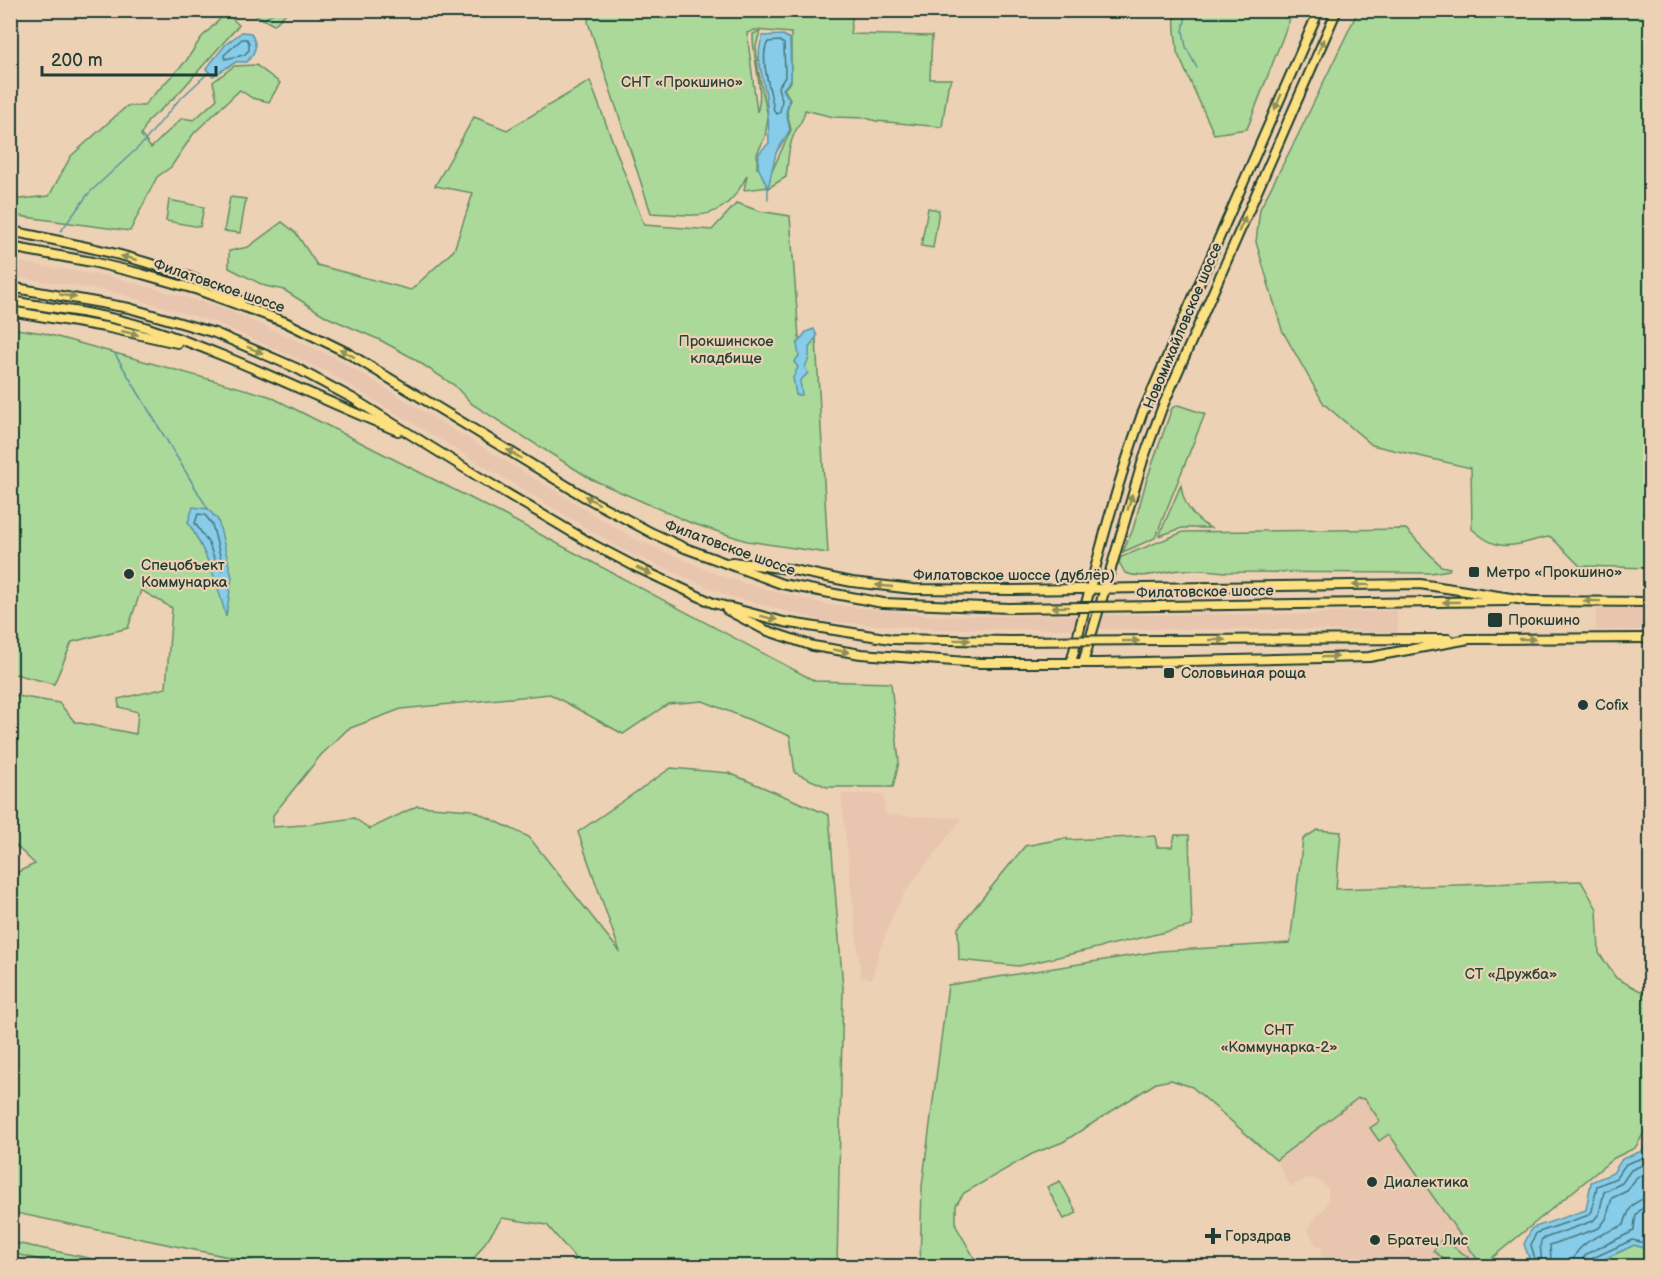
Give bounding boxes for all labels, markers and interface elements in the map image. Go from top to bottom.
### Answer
one-way arrow [1316,37,1326,55]
scale bar [42,39,216,77]
text: 200 m [51,50,103,71]
park label: СНТ «Прокшино» [621,73,743,92]
one-way arrow [1273,94,1283,112]
one-way arrow [1237,216,1246,233]
street label: Новомихайловское шоссе [1139,240,1227,412]
one-way arrow [119,253,138,263]
street label: Филатовское шоссе [151,255,287,317]
one-way arrow [59,292,78,301]
one-way arrow [121,328,139,338]
park label: Прокшинское кладбище [678,332,774,368]
one-way arrow [246,346,264,355]
one-way arrow [338,348,355,358]
one-way arrow [506,448,522,459]
one-way arrow [1126,493,1135,511]
one-way arrow [583,495,600,505]
street label: Филатовское шоссе [662,516,798,580]
place label: Спецобъект Коммунарка [141,556,228,592]
place label: Метро «Прокшино» [1486,563,1622,582]
marker: Метро «Прокшино» [1467,565,1481,579]
one-way arrow [635,566,652,575]
street label: Филатовское шоссе (дублёр) [913,566,1115,585]
marker: Спецобъект Коммунарка [122,567,136,581]
one-way arrow [1352,580,1371,590]
one-way arrow [874,581,893,591]
street label: Филатовское шоссе [1136,581,1274,603]
one-way arrow [1583,596,1602,606]
one-way arrow [1442,597,1461,606]
one-way arrow [1050,602,1069,612]
marker: Прокшино [1486,611,1504,629]
place label: Прокшино [1508,611,1580,630]
one-way arrow [760,613,778,623]
one-way arrow [1518,634,1537,644]
one-way arrow [1207,635,1226,645]
one-way arrow [953,636,972,645]
one-way arrow [1122,636,1141,645]
one-way arrow [832,647,851,656]
one-way arrow [1320,652,1339,662]
place label: Соловьиная роща [1181,664,1306,683]
marker: Соловьиная роща [1162,666,1176,680]
place label: Cofix [1595,696,1629,715]
marker: Cofix [1576,698,1590,712]
park label: СТ «Дружба» [1465,965,1557,984]
park label: СНТ «Коммунарка-2» [1220,1021,1338,1057]
place label: Диалектика [1384,1173,1469,1192]
marker: Диалектика [1365,1175,1379,1189]
place label: Горздрав [1225,1227,1291,1246]
marker: Горздрав [1206,1229,1220,1243]
place label: Братец Лис [1387,1231,1469,1250]
marker: Братец Лис [1368,1233,1382,1247]

